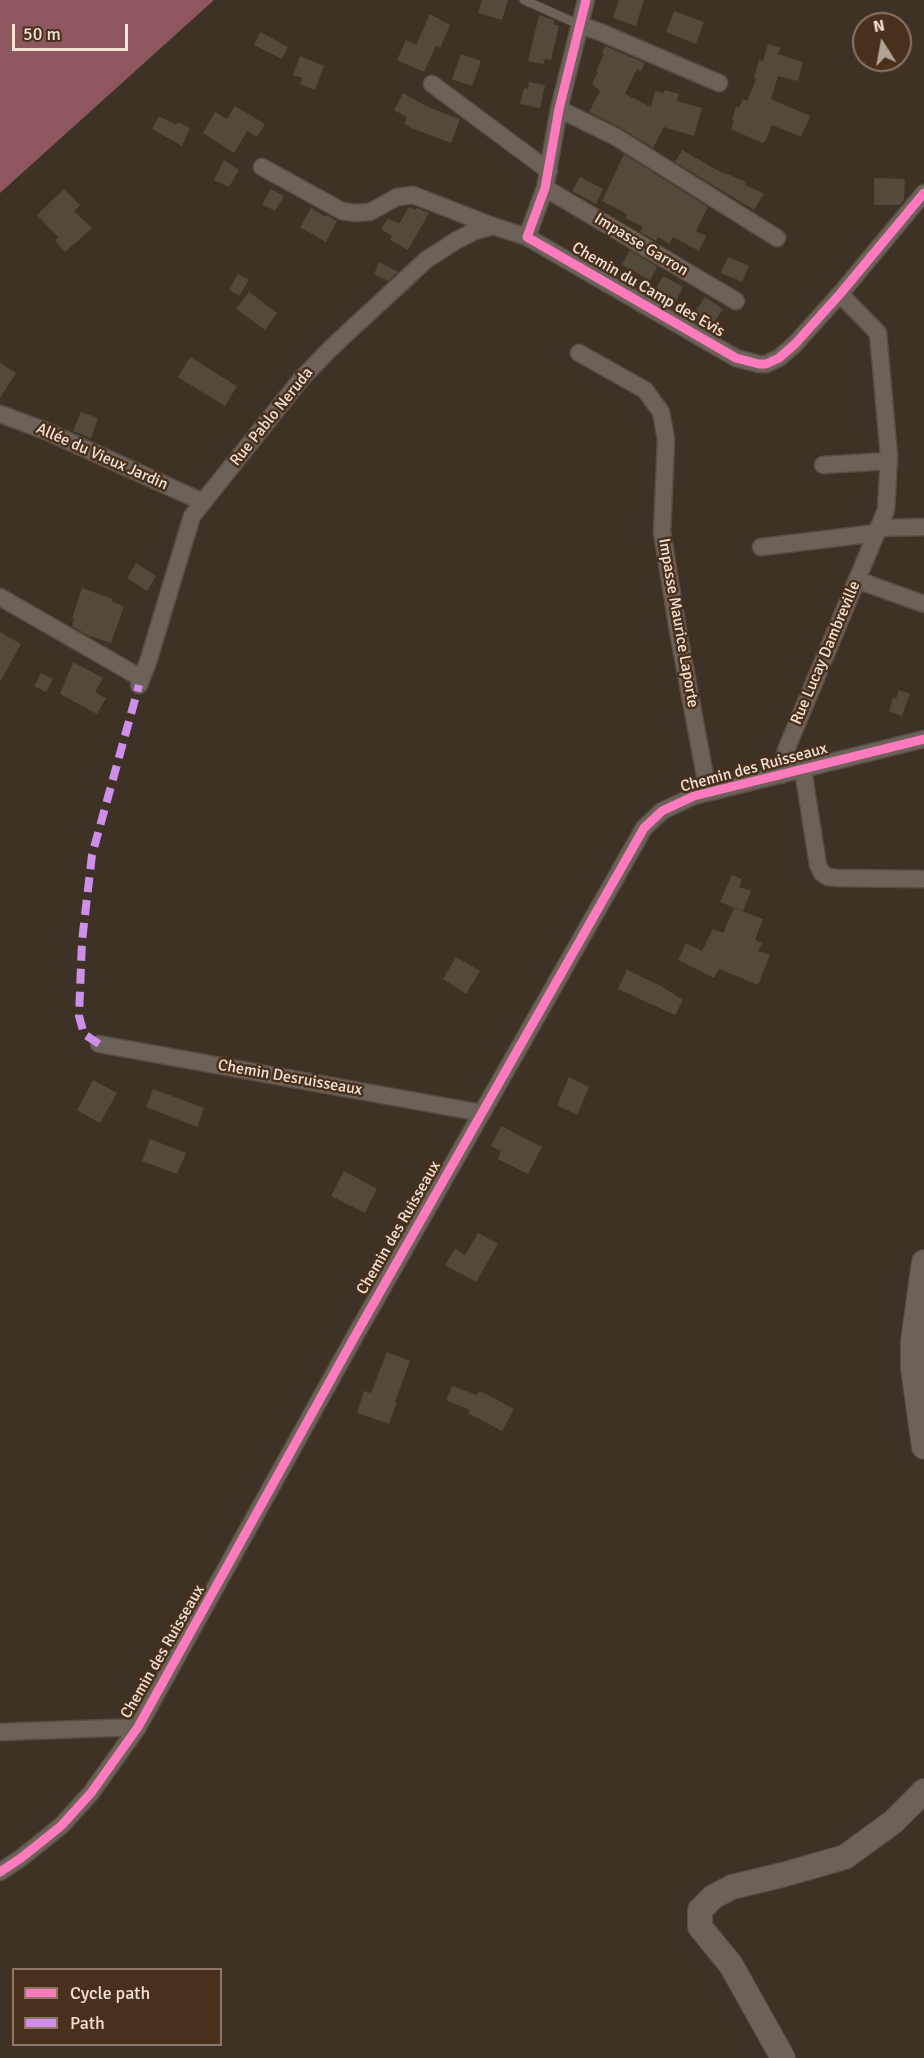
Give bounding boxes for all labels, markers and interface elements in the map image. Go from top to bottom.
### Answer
scale bar [15,12,130,50]
north arrow [852,12,912,72]
text: N [872,15,886,37]
text: 50 m [23,23,61,45]
street label: Impasse Garron [590,209,692,281]
street label: Chemin du Camp des Evis [568,238,728,342]
street label: Rue Pablo Neruda [226,364,318,470]
street label: Allée du Vieux Jardin [33,419,171,495]
street label: Impasse Maurice Laporte [654,537,702,709]
street label: Rue Lucay Dambreville [787,578,865,728]
street label: Chemin des Ruisseaux [678,739,830,797]
street label: Chemin Desruisseaux [216,1056,364,1100]
street label: Chemin des Ruisseaux [353,1158,445,1298]
street label: Chemin des Ruisseaux [117,1582,209,1722]
legend [12,1968,222,2046]
text: Cycle path [70,1982,150,2004]
text: Path [70,2012,105,2034]

